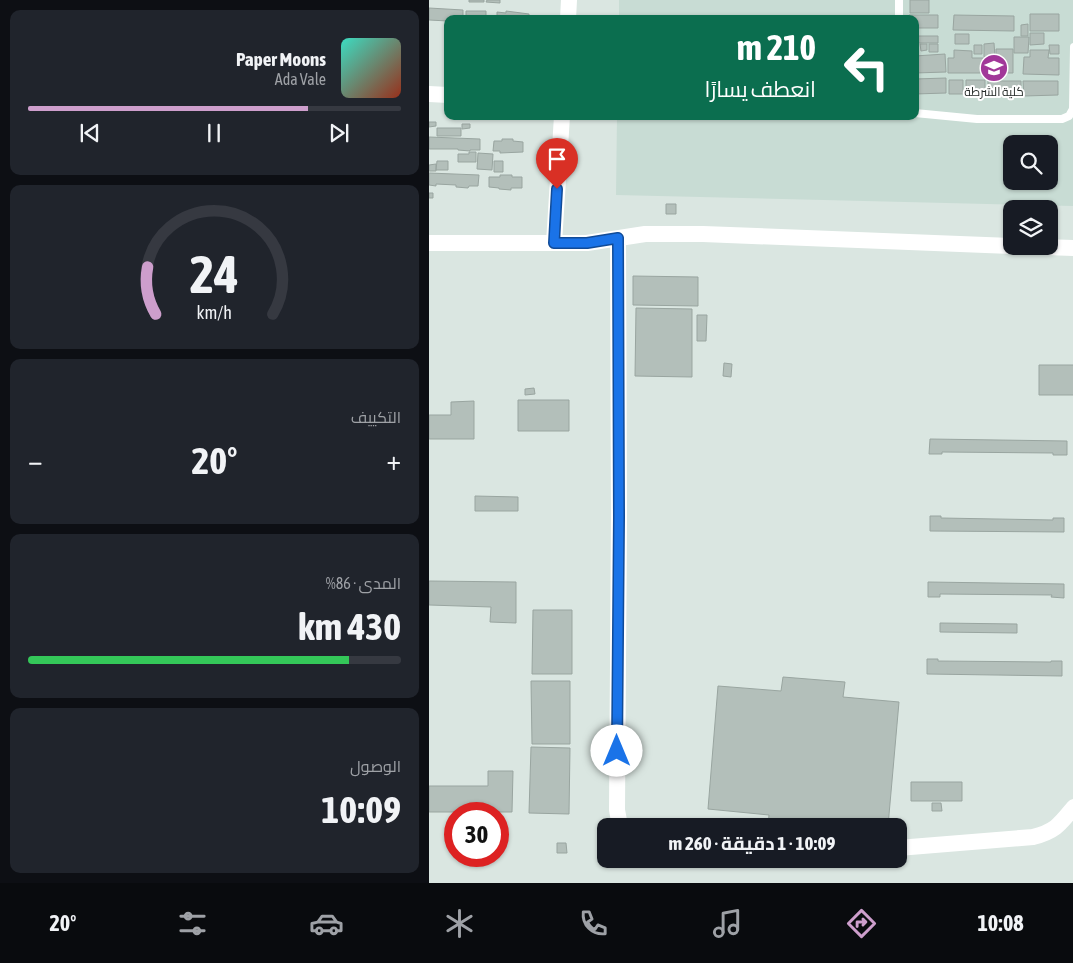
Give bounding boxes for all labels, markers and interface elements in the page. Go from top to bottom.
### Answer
text: 210 m [737,27,816,67]
icon: left [834,35,899,100]
text: Paper Moons [236,48,326,70]
school or university icon: كلية الشرطة [979,53,1009,83]
text: Ada Vale [275,70,326,88]
text: انعطف يسارًا [705,76,816,102]
place label: كلية الشرطة [964,85,1024,99]
icon: previous [76,119,104,147]
icon: pause [200,119,228,147]
icon: next [325,119,353,147]
map controls [1003,135,1058,255]
button: search [1003,135,1058,190]
pin [536,138,578,189]
icon: arrive [543,145,571,173]
button: layers [1003,200,1058,255]
text: 24 [190,244,239,304]
text: km/h [197,302,232,323]
text: التكييف [351,408,401,426]
text: 20° [191,439,238,482]
text: − [28,444,43,476]
text: + [386,444,401,476]
text: المدى · 86% [326,574,401,592]
text: 430 km [298,605,401,648]
position arrow [590,724,642,776]
text: الوصول [350,757,401,775]
text: 10:09 [321,788,401,831]
speed limit sign: 30 [444,802,509,867]
text: 10:09 · 1 دقيقة · 260 m [669,832,835,854]
icon: filters [175,906,210,941]
icon: car [309,906,344,941]
icon: climate [442,906,477,941]
icon: phone [576,906,611,941]
icon: music [710,906,745,941]
icon: directions [844,906,879,941]
text: 20° [49,910,76,936]
text: 10:08 [977,910,1024,936]

